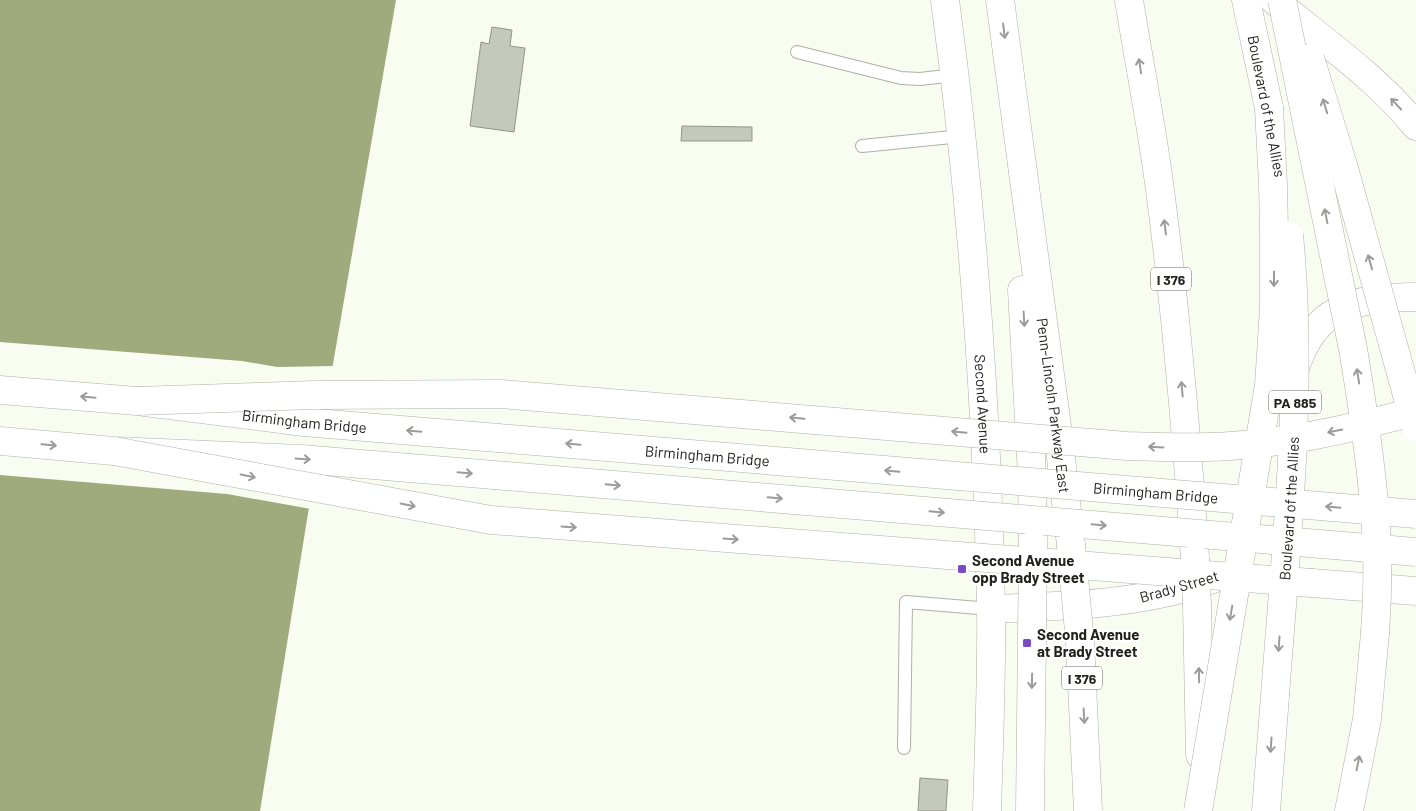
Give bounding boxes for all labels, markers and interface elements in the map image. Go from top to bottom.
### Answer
one-way arrow [999,22,1009,38]
street label: Boulevard of the Allies [1244,34,1290,178]
one-way arrow [1134,59,1144,75]
one-way arrow [1319,98,1329,114]
one-way arrow [1390,98,1402,110]
one-way arrow [1321,209,1330,225]
one-way arrow [1160,219,1170,235]
one-way arrow [1365,254,1374,270]
road number: I 376 [1151,268,1191,290]
one-way arrow [1269,270,1279,287]
one-way arrow [1019,311,1028,327]
street label: Penn-Lincoln Parkway East [1034,317,1074,494]
street label: Second Avenue [971,354,995,454]
one-way arrow [1352,368,1362,384]
one-way arrow [1177,381,1187,397]
road number: PA 885 [1269,391,1321,414]
one-way arrow [81,392,97,402]
street label: Birmingham Bridge [241,405,367,436]
one-way arrow [789,414,805,423]
one-way arrow [407,426,423,436]
one-way arrow [951,427,967,437]
one-way arrow [1327,427,1343,436]
street label: Boulevard of the Allies [1275,436,1302,581]
one-way arrow [565,439,581,449]
one-way arrow [40,440,56,450]
street label: Birmingham Bridge [644,441,770,469]
one-way arrow [1148,443,1164,452]
one-way arrow [295,455,311,464]
one-way arrow [884,466,900,475]
one-way arrow [456,468,472,477]
one-way arrow [240,471,256,481]
street label: Birmingham Bridge [1093,478,1219,507]
one-way arrow [605,480,621,490]
one-way arrow [766,494,782,503]
one-way arrow [400,501,416,511]
one-way arrow [1325,503,1341,512]
one-way arrow [928,507,944,517]
one-way arrow [1090,521,1106,530]
one-way arrow [561,522,577,532]
one-way arrow [723,534,739,544]
place label: Second Avenue opp Brady Street [972,551,1085,586]
marker: Second Avenue opp Brady Street [956,563,968,575]
street label: Brady Street [1137,566,1221,606]
one-way arrow [1226,605,1236,621]
place label: Second Avenue at Brady Street [1037,625,1139,660]
one-way arrow [1274,636,1283,652]
marker: Second Avenue at Brady Street [1021,637,1033,649]
road number: I 376 [1062,666,1102,690]
one-way arrow [1194,667,1204,684]
one-way arrow [1027,673,1037,689]
one-way arrow [1080,708,1089,724]
one-way arrow [1266,737,1276,753]
one-way arrow [1354,756,1364,772]

